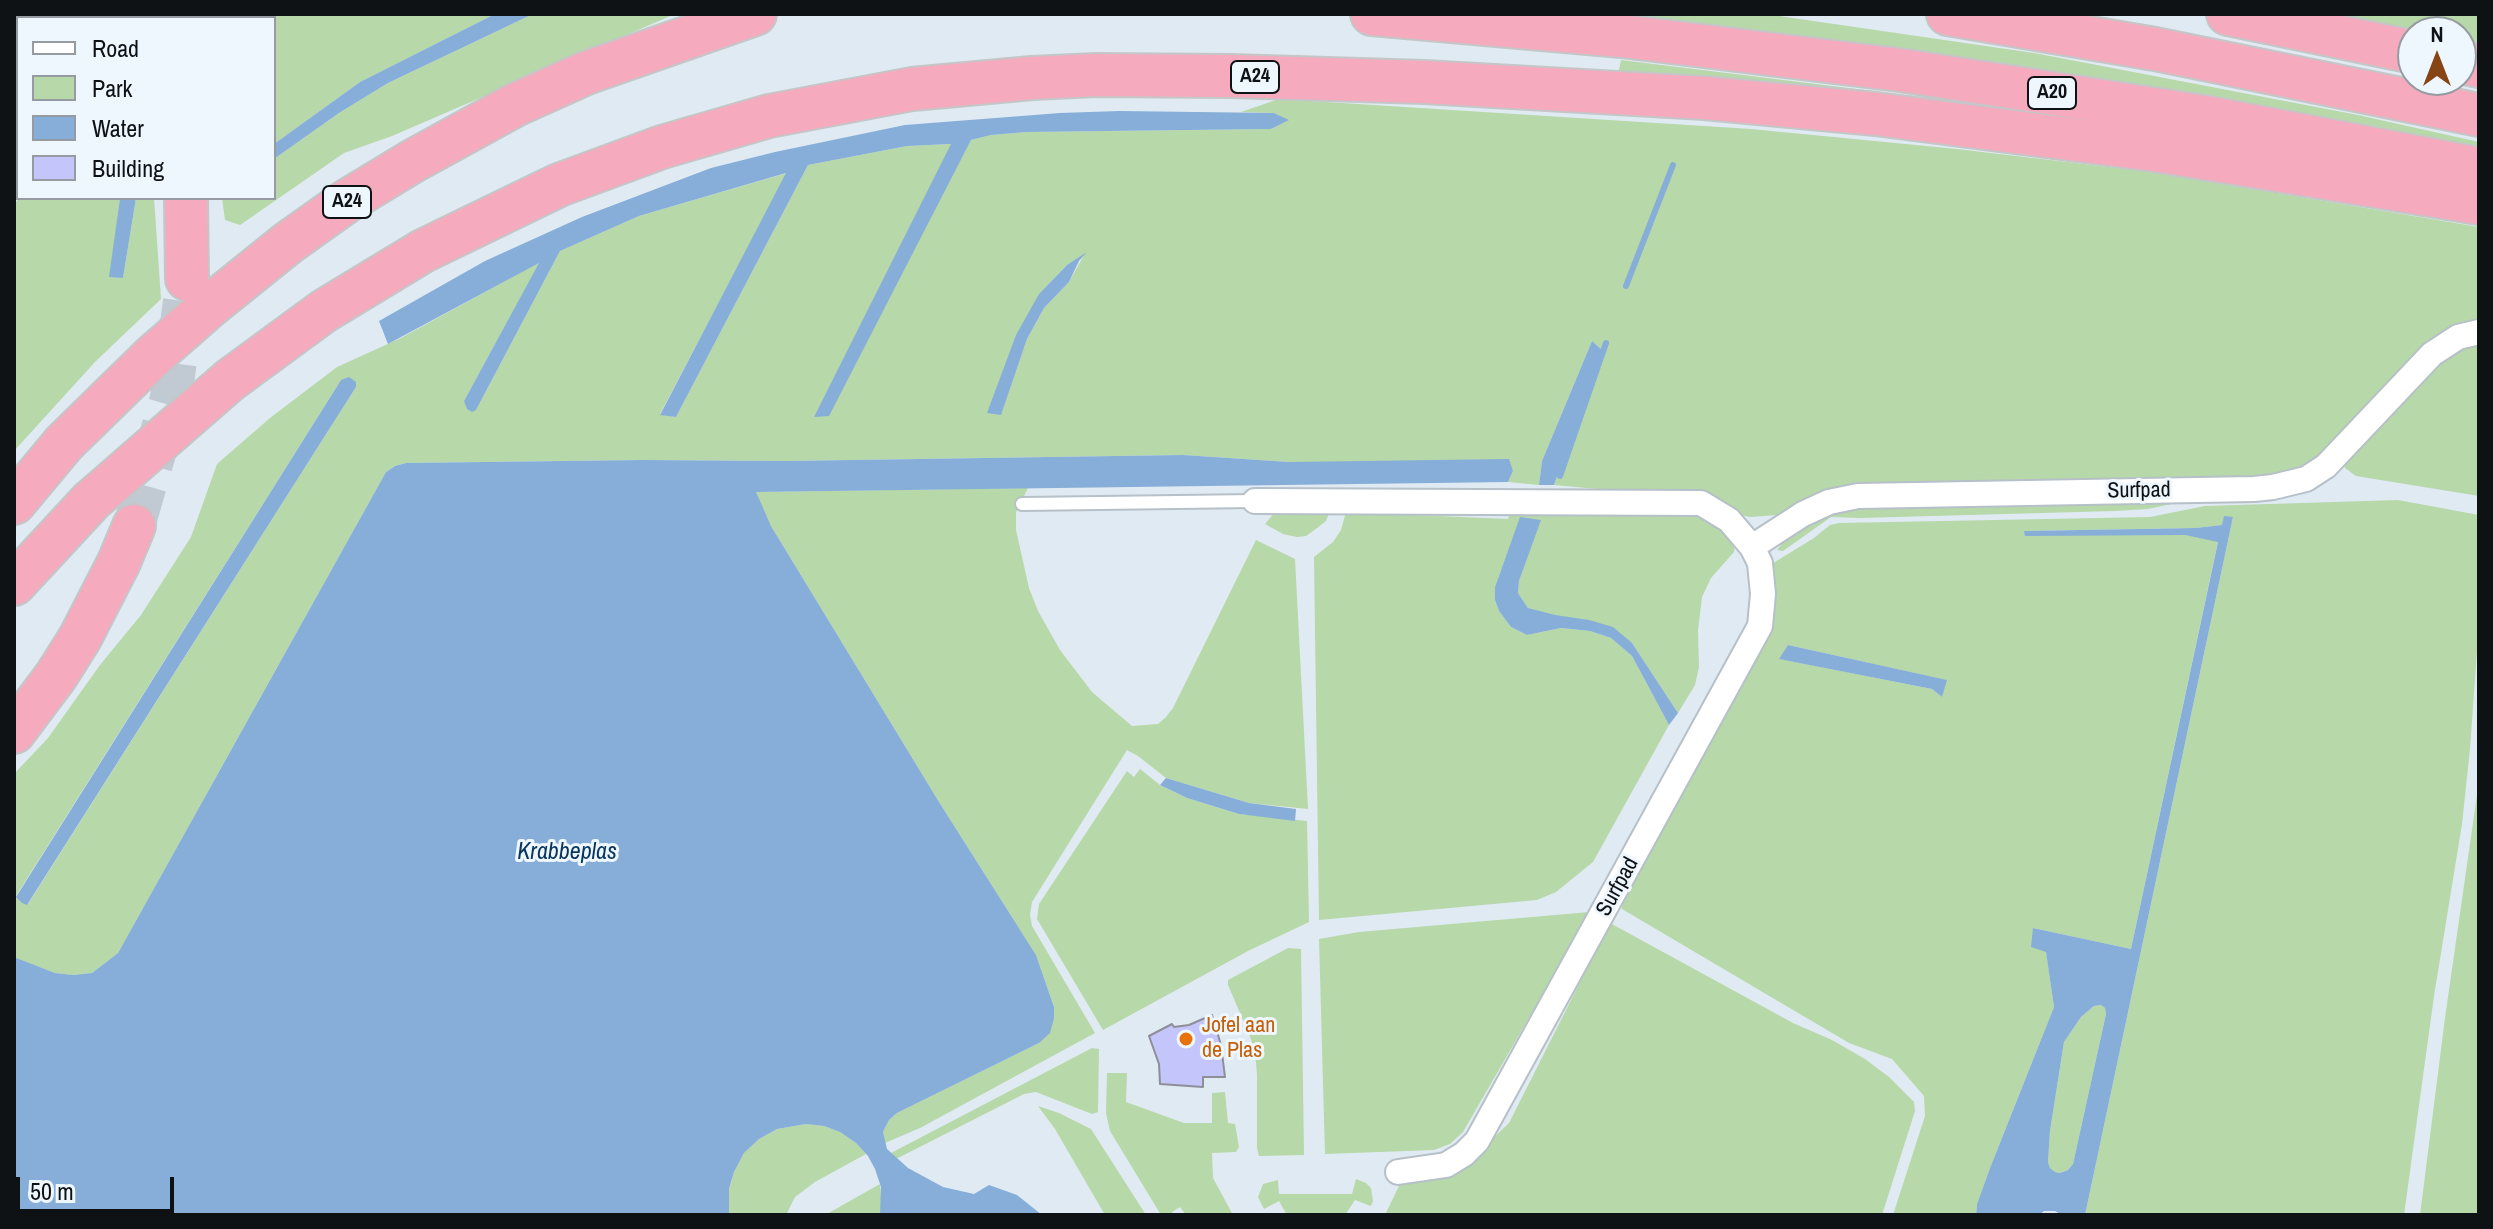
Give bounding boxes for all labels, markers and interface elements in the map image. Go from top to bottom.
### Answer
legend [16,16,276,200]
north arrow [2397,16,2477,96]
text: N [2430,19,2444,49]
text: Road [92,32,139,64]
road number: A24 [1231,61,1279,93]
text: Park [92,72,132,104]
road number: A20 [2028,77,2076,109]
text: Water [92,112,144,144]
text: Building [92,152,164,184]
road number: A24 [323,186,371,218]
street label: Surfpad [2107,477,2171,505]
water label: Krabbeplas [517,839,617,867]
street label: Surfpad [1591,853,1645,921]
place label: Jofel aan de Plas [1202,1013,1275,1064]
marker: Jofel aan de Plas [1177,1030,1195,1048]
scale bar [20,1161,178,1211]
text: 50 m [30,1175,74,1207]

